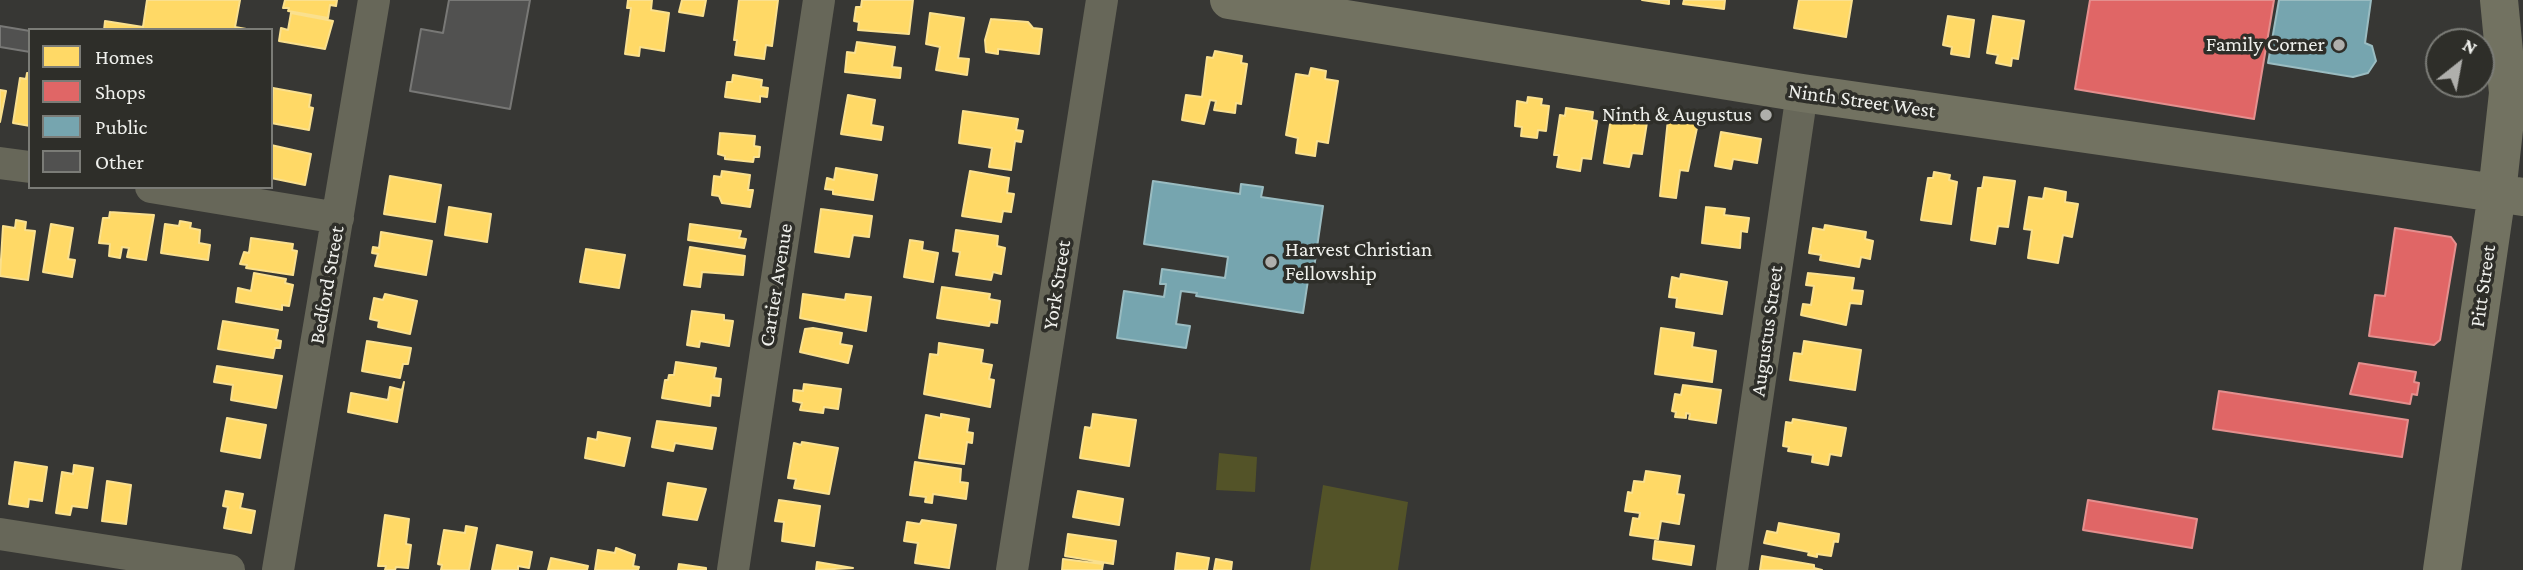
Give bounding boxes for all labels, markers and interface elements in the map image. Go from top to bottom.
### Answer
legend [28,28,273,189]
north arrow [2425,28,2495,98]
place label: Family Corner [2206,32,2325,58]
text: N [2459,34,2481,59]
marker: Family Corner [2331,37,2347,53]
text: Homes [95,45,154,69]
street label: Ninth Street West [1787,78,1937,124]
text: Shops [95,80,146,104]
place label: Ninth & Augustus [1602,102,1752,128]
marker: Ninth & Augustus [1758,107,1774,123]
text: Public [95,115,147,139]
text: Other [95,150,144,174]
street label: Cartier Avenue [754,222,798,348]
street label: Bedford Street [304,224,350,346]
place label: Harvest Christian Fellowship [1285,237,1432,287]
street label: York Street [1037,238,1077,332]
street label: Pitt Street [2465,243,2501,329]
marker: Harvest Christian Fellowship [1263,254,1279,270]
street label: Augustus Street [1745,264,1789,398]

